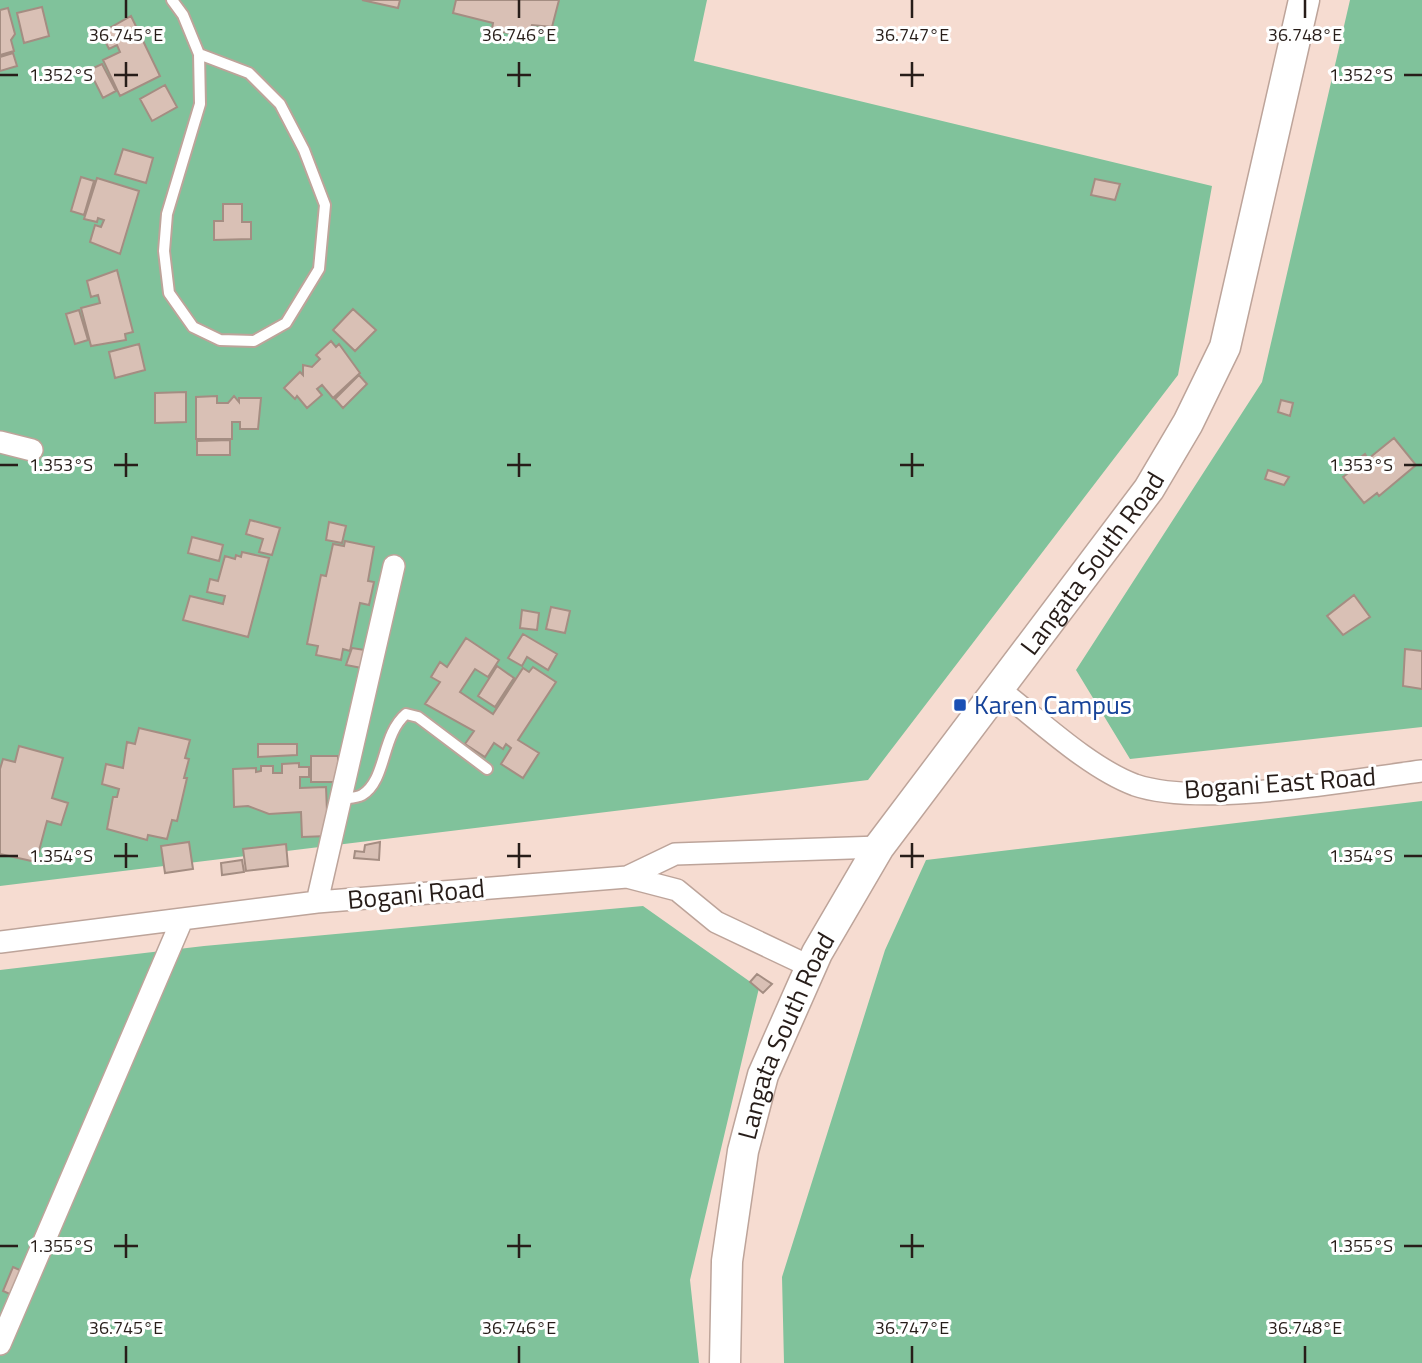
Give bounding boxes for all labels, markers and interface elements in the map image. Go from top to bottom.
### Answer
text: 36.745°E [89,21,163,48]
text: 36.746°E [482,21,556,48]
text: 36.747°E [875,21,949,48]
text: 36.748°E [1268,21,1342,48]
text: 1.352°S [29,61,93,88]
text: 1.352°S [1329,61,1393,88]
text: 1.353°S [29,451,93,478]
text: 1.353°S [1329,451,1393,478]
street label: Langata South Road [1010,464,1174,663]
place label: Karen Campus [974,685,1132,724]
marker: Karen Campus [952,697,968,713]
street label: Bogani East Road [1183,756,1377,809]
text: 1.354°S [29,842,93,869]
text: 1.354°S [1329,842,1393,869]
street label: Bogani Road [346,868,486,919]
street label: Langata South Road [727,925,844,1144]
text: 1.355°S [29,1232,93,1259]
text: 1.355°S [1329,1232,1393,1259]
text: 36.745°E [89,1314,163,1341]
text: 36.746°E [482,1314,556,1341]
text: 36.747°E [875,1314,949,1341]
text: 36.748°E [1268,1314,1342,1341]

